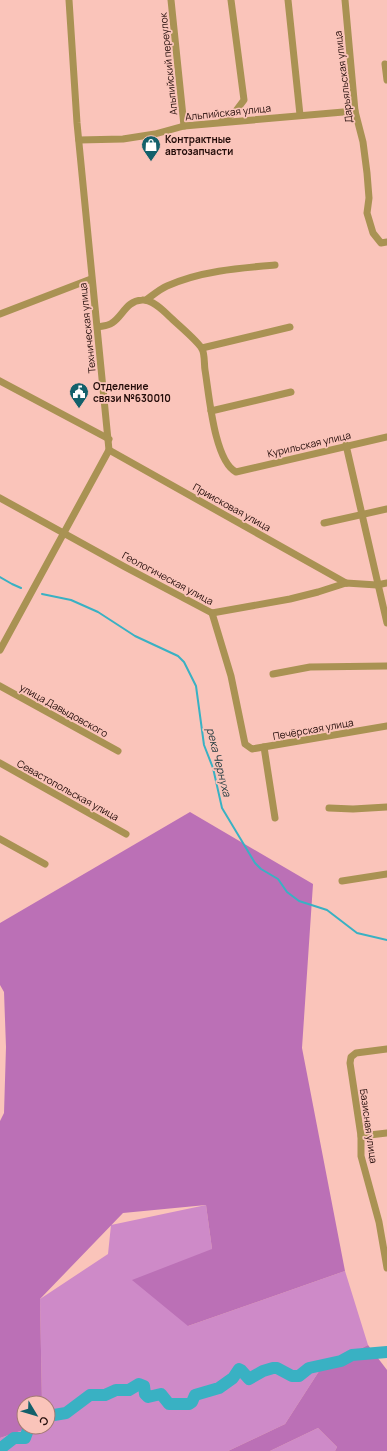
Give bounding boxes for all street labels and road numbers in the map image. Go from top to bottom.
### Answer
street label: Альпийский переулок [156,11,180,116]
street label: Дарьяльская улица [330,30,356,124]
street label: Альпийская улица [184,101,272,123]
street label: Техническая улица [75,282,99,374]
street label: Курильская улица [266,428,352,460]
street label: Приисковая улица [190,480,274,534]
street label: Геологическая улица [120,548,216,608]
street label: улица Давыдовского [17,680,111,740]
street label: Печёрская улица [272,715,354,743]
street label: Севастопольская улица [14,756,122,824]
street label: Базисная улица [357,1088,381,1164]

